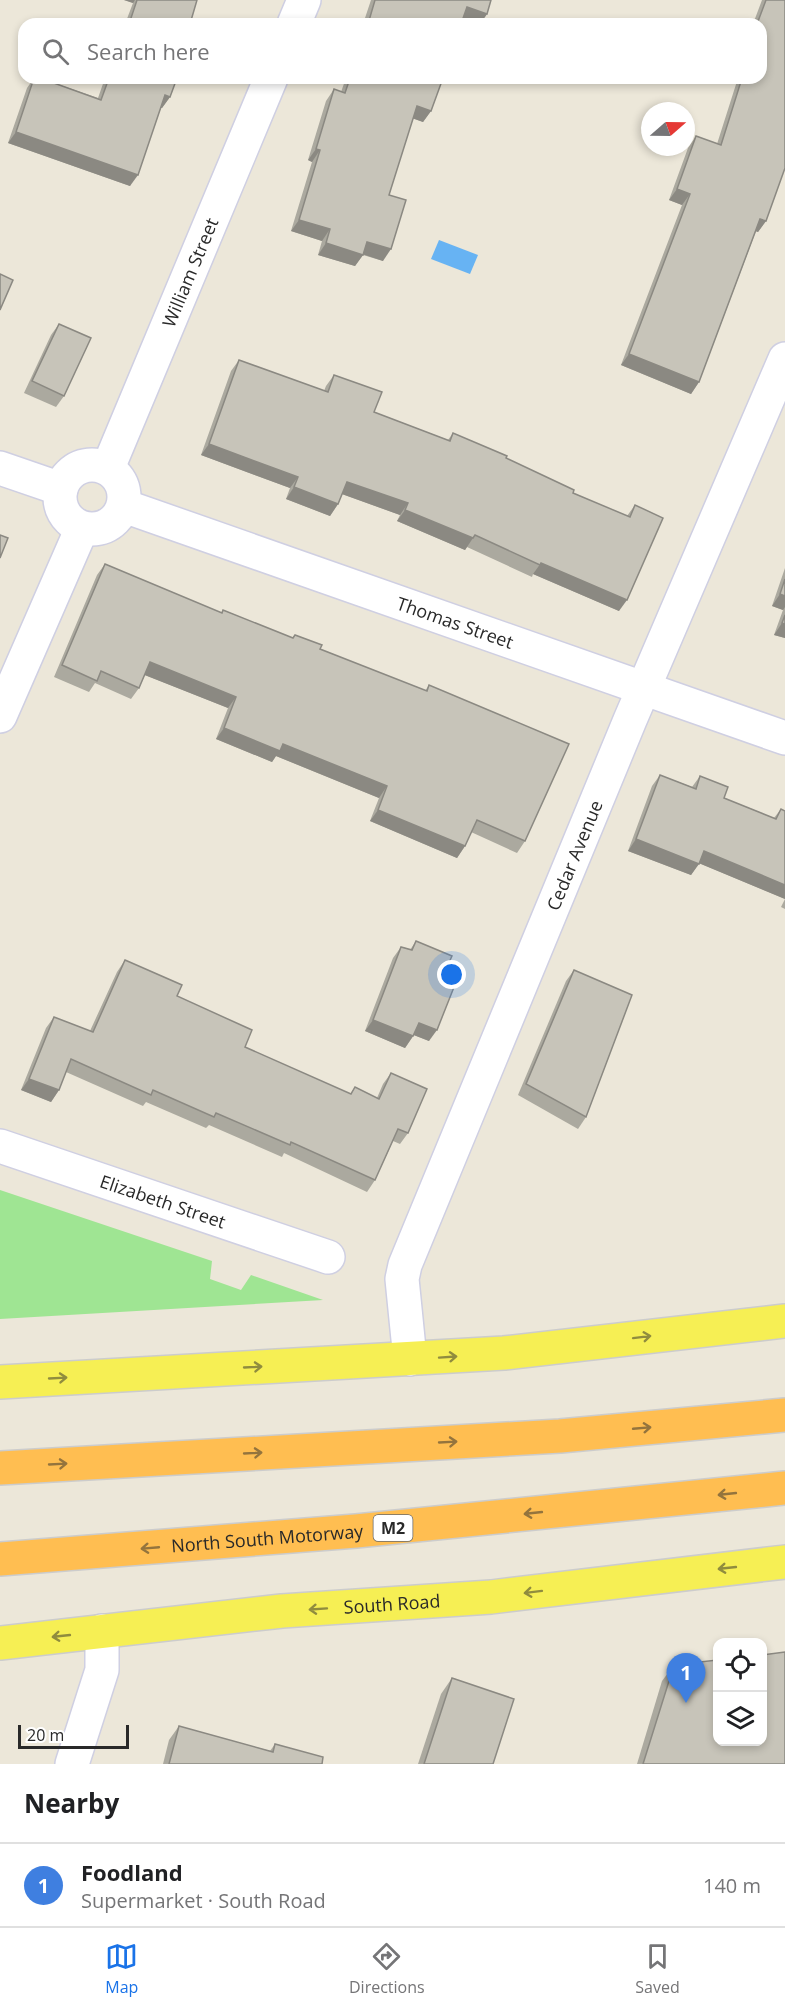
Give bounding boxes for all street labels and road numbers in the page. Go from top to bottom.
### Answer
street label: William Street [156,214,223,331]
street label: Thomas Street [394,591,517,654]
street label: Cedar Avenue [541,797,608,914]
street label: Elizabeth Street [97,1169,229,1234]
road number: M2 [374,1515,412,1541]
street label: North South Motorway [170,1518,365,1557]
street label: South Road [343,1588,441,1619]

